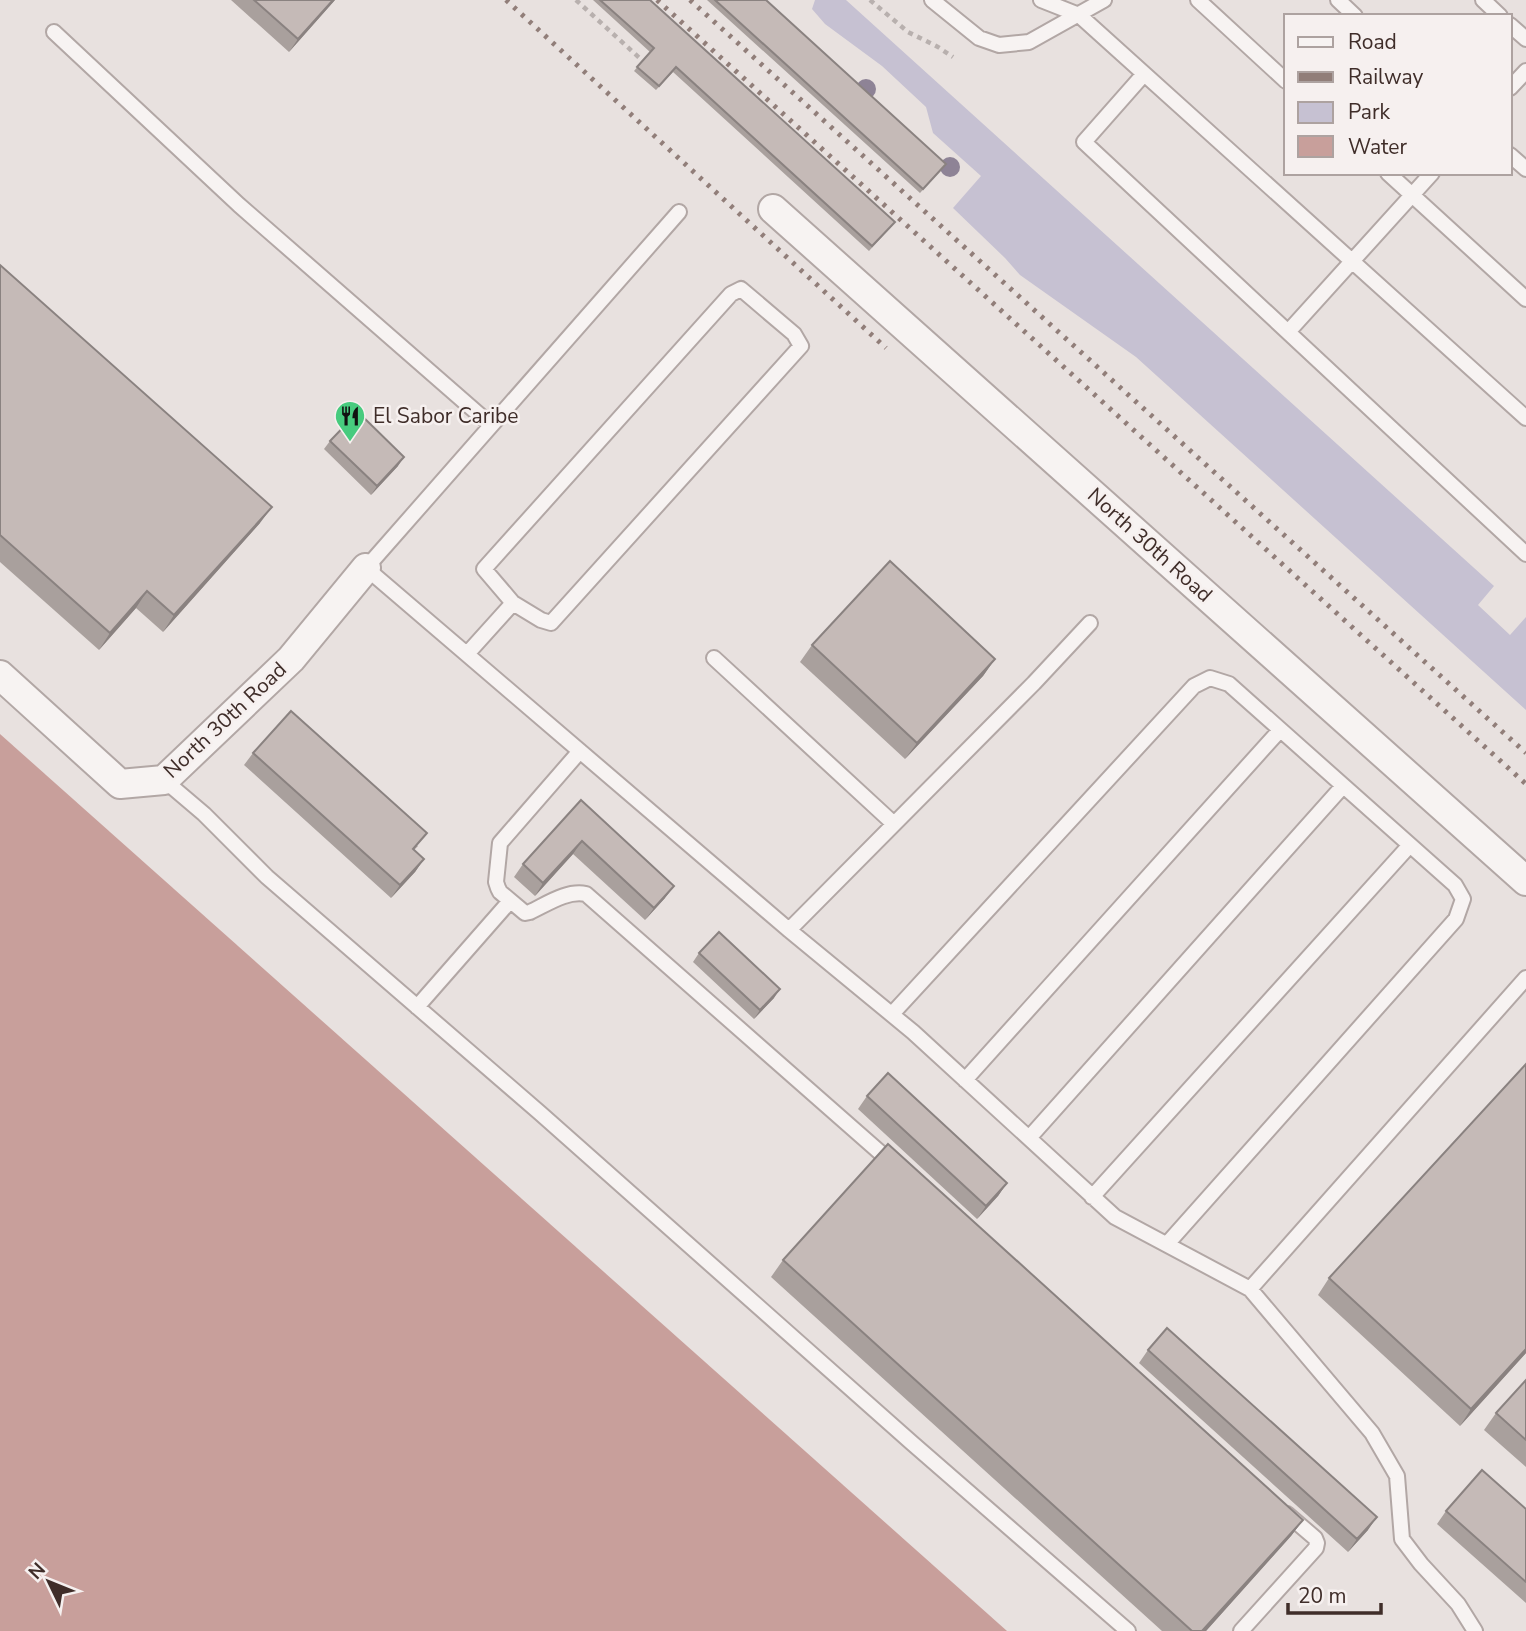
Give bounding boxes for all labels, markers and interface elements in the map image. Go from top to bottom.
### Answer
legend [1284,14,1512,175]
text: Road [1348,28,1397,56]
text: Railway [1348,63,1423,91]
text: Park [1348,98,1390,126]
text: Water [1348,133,1407,161]
restaurant icon: El Sabor Caribe [333,399,367,443]
place label: El Sabor Caribe [373,402,518,430]
street label: North 30th Road [1082,481,1218,609]
street label: North 30th Road [157,656,293,784]
north arrow [14,1547,84,1617]
text: N [23,1557,52,1585]
scale bar [1288,1572,1381,1616]
text: 20 m [1298,1582,1347,1610]

